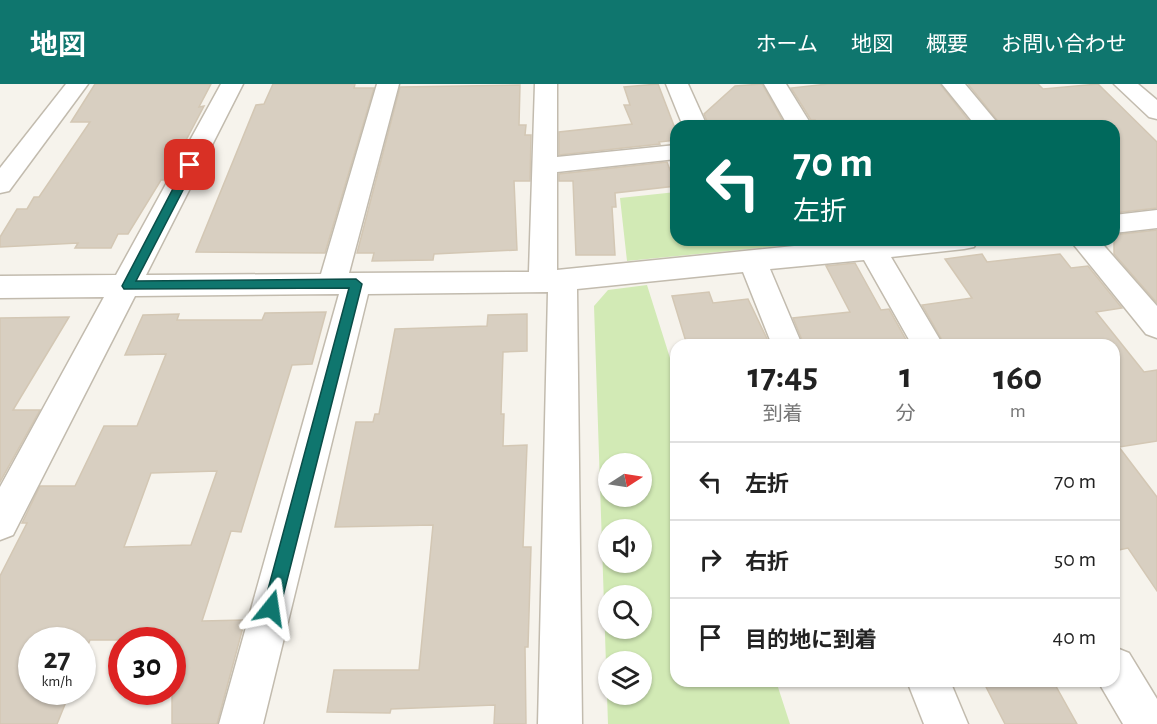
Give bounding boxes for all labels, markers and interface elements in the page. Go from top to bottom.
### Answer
text: 地図 [30,32,86,60]
text: ホーム [756,34,818,55]
text: 地図 [851,34,893,55]
text: 概要 [926,34,968,55]
text: お問い合わせ [1001,34,1127,55]
pin [164,139,215,190]
text: 70 m [793,142,873,184]
icon: left [694,144,772,222]
icon: arrive [173,148,206,181]
text: 左折 [793,198,847,225]
text: 17:45 [748,358,818,394]
text: 1 [899,358,912,394]
text: 160 [993,360,1042,396]
text: m [1010,401,1026,421]
text: 到着 [763,404,803,424]
text: 分 [896,404,916,424]
north arrow [598,453,652,507]
map controls [598,453,652,705]
icon: left [694,465,727,498]
text: 70 m [1054,470,1096,492]
text: 左折 [745,473,789,495]
button: sound [598,519,652,573]
icon: right [694,543,727,576]
text: 50 m [1054,548,1096,570]
text: 右折 [745,551,789,573]
position arrow [239,576,303,640]
button: search [598,585,652,639]
icon: arrive [694,621,727,654]
text: 40 m [1053,626,1096,648]
speed limit sign: 30 [108,627,186,705]
text: 目的地に到着 [745,629,877,651]
text: 27 [43,644,71,674]
button: layers [598,651,652,705]
text: km/h [42,674,72,689]

